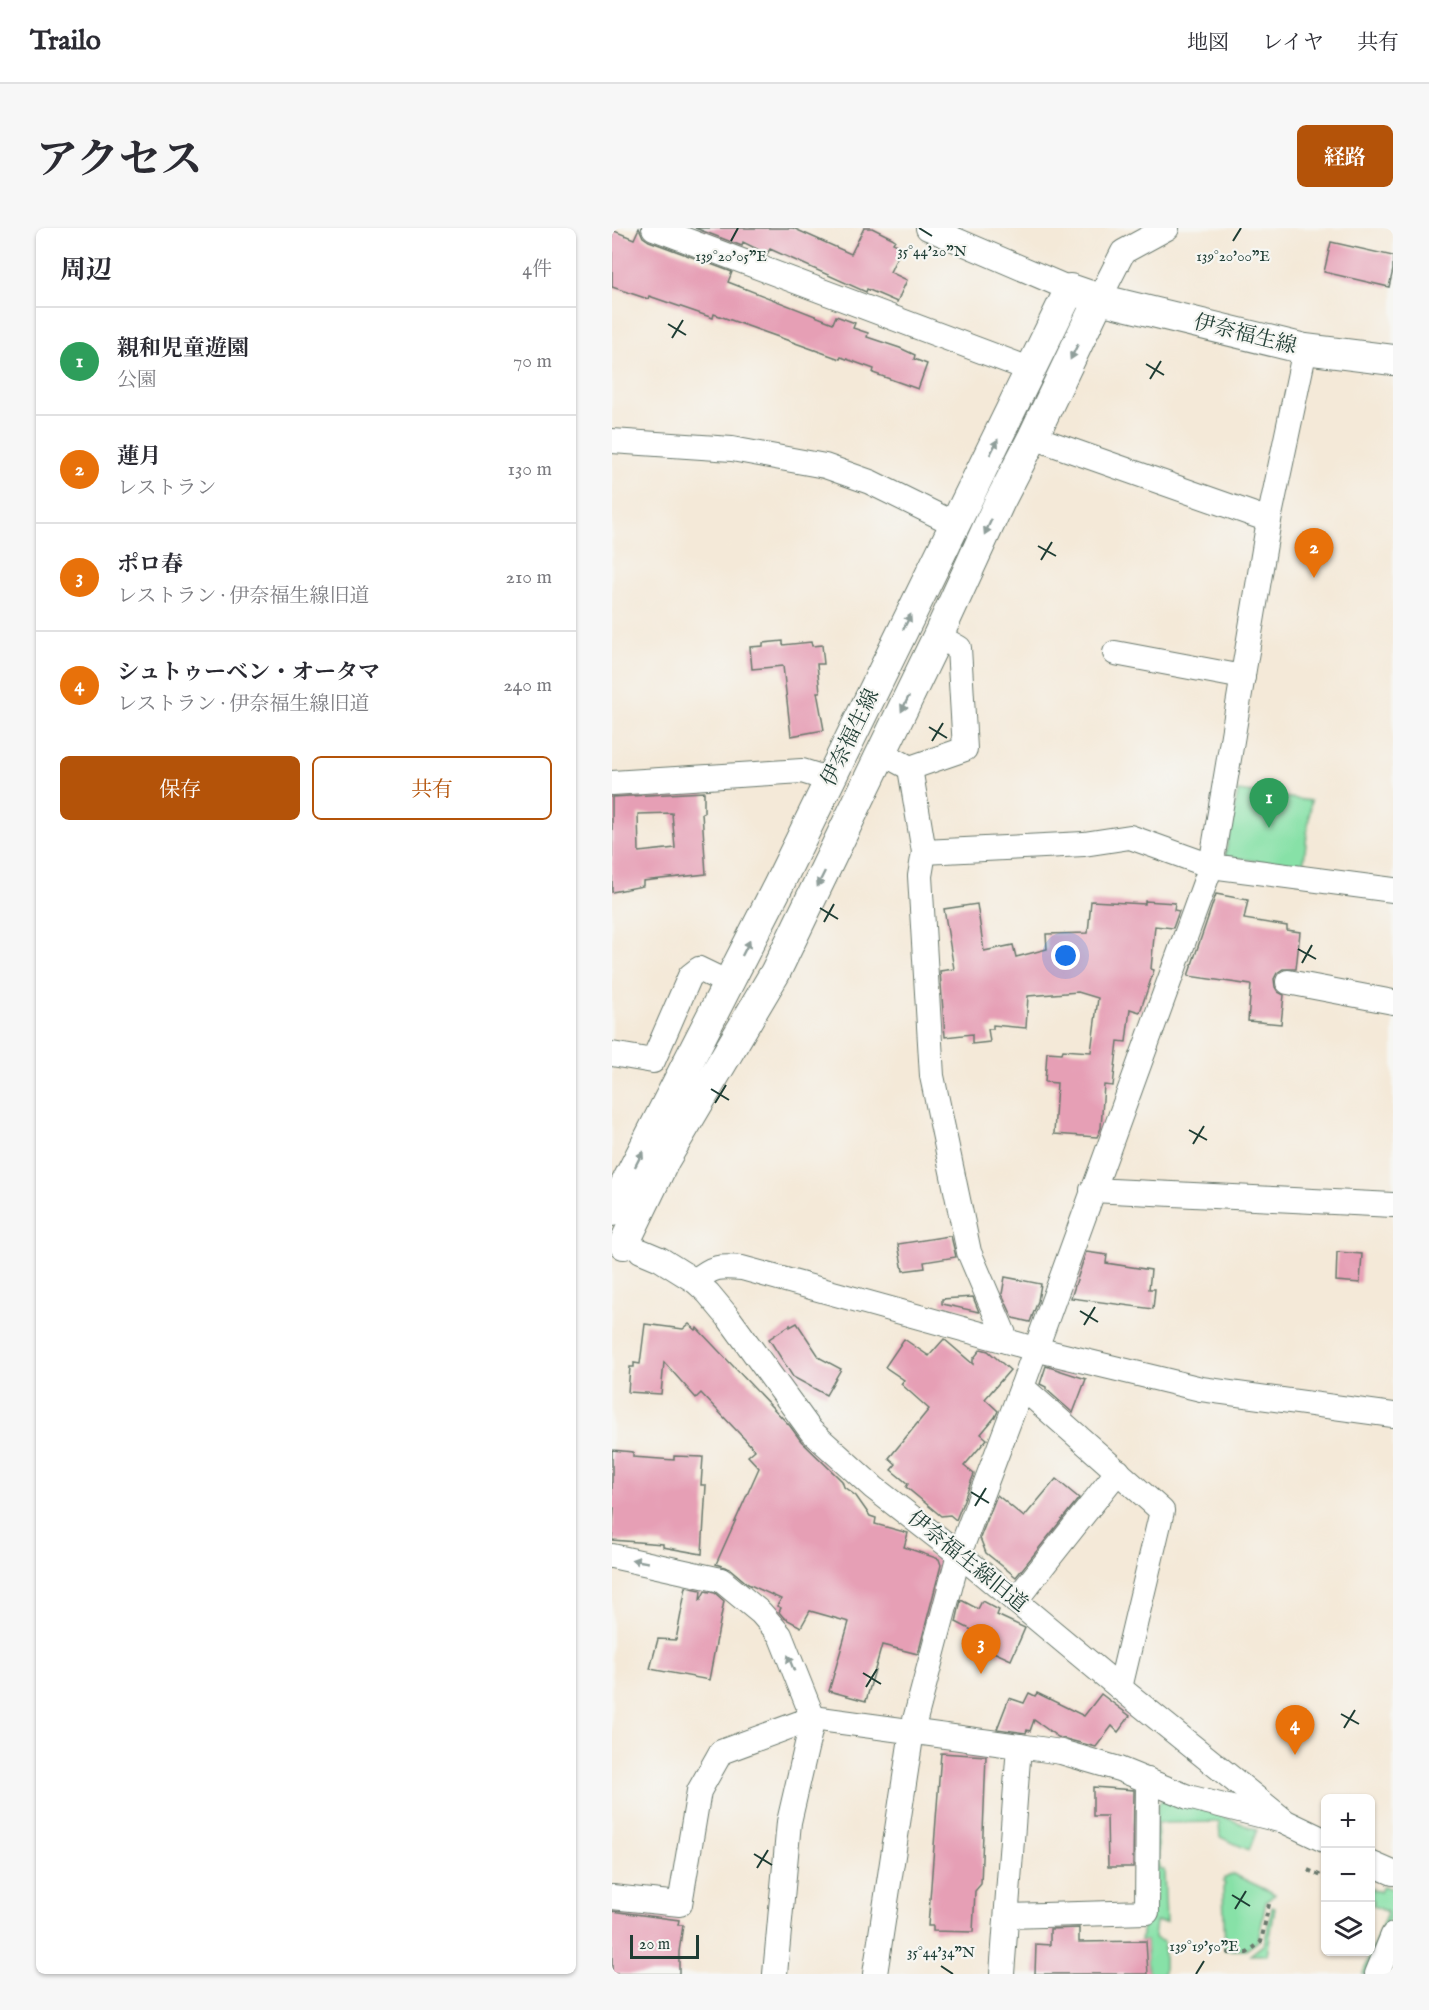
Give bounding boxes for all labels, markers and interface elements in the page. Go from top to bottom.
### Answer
text: Trailo [30,24,101,59]
text: 地図 [1187,30,1229,57]
text: レイヤ [1262,30,1324,57]
text: 共有 [1357,30,1399,57]
button: 経路 [1297,125,1393,187]
text: アクセス [36,135,203,188]
text: 35°44'20"N [897,242,967,261]
text: 139°20'05"E [695,247,767,266]
text: 139°20'00"E [1196,247,1270,266]
text: 周辺 [60,254,112,287]
text: 4件 [522,257,552,282]
street label: 伊奈福生線 [1191,309,1299,361]
text: 親和児童遊園 [117,335,249,363]
one-way arrow [1069,344,1078,361]
text: 1 [76,349,83,374]
text: 70 m [513,349,552,374]
text: 公園 [117,368,157,393]
one-way arrow [989,439,998,456]
text: 蓮月 [117,443,161,471]
text: 2 [75,457,84,482]
text: 130 m [507,457,552,482]
text: レストラン [117,476,216,501]
one-way arrow [983,519,993,537]
pin: 2 [1294,528,1334,578]
text: ポロ春 [117,551,183,579]
text: 3 [76,565,83,590]
text: 210 m [506,565,552,590]
text: レストラン · 伊奈福生線旧道 [117,584,370,609]
one-way arrow [902,614,912,631]
text: シュトゥーベン・オータマ [117,659,380,687]
text: 4 [75,673,84,698]
text: 240 m [503,673,552,698]
street label: 伊奈福生線 [816,685,886,791]
text: レストラン · 伊奈福生線旧道 [117,692,370,717]
one-way arrow [901,695,910,712]
button: 保存 [60,756,300,820]
button: 共有 [312,756,552,820]
pin: 1 [1250,778,1288,828]
one-way arrow [816,871,825,888]
one-way arrow [742,939,751,956]
your location [1051,941,1080,970]
one-way arrow [634,1150,643,1167]
street label: 伊奈福生線旧道 [901,1505,1033,1619]
one-way arrow [630,1556,649,1565]
pin: 3 [962,1624,1000,1674]
one-way arrow [786,1654,796,1672]
pin: 4 [1276,1706,1314,1755]
map controls [1321,1794,1375,1956]
button: + [1321,1794,1375,1848]
button: − [1321,1848,1375,1902]
button: layers [1321,1902,1375,1956]
scale bar [630,1932,699,1960]
text: 20 m [639,1935,670,1955]
text: 139°19'50"E [1169,1937,1239,1956]
text: 35°44'34"N [907,1943,975,1962]

